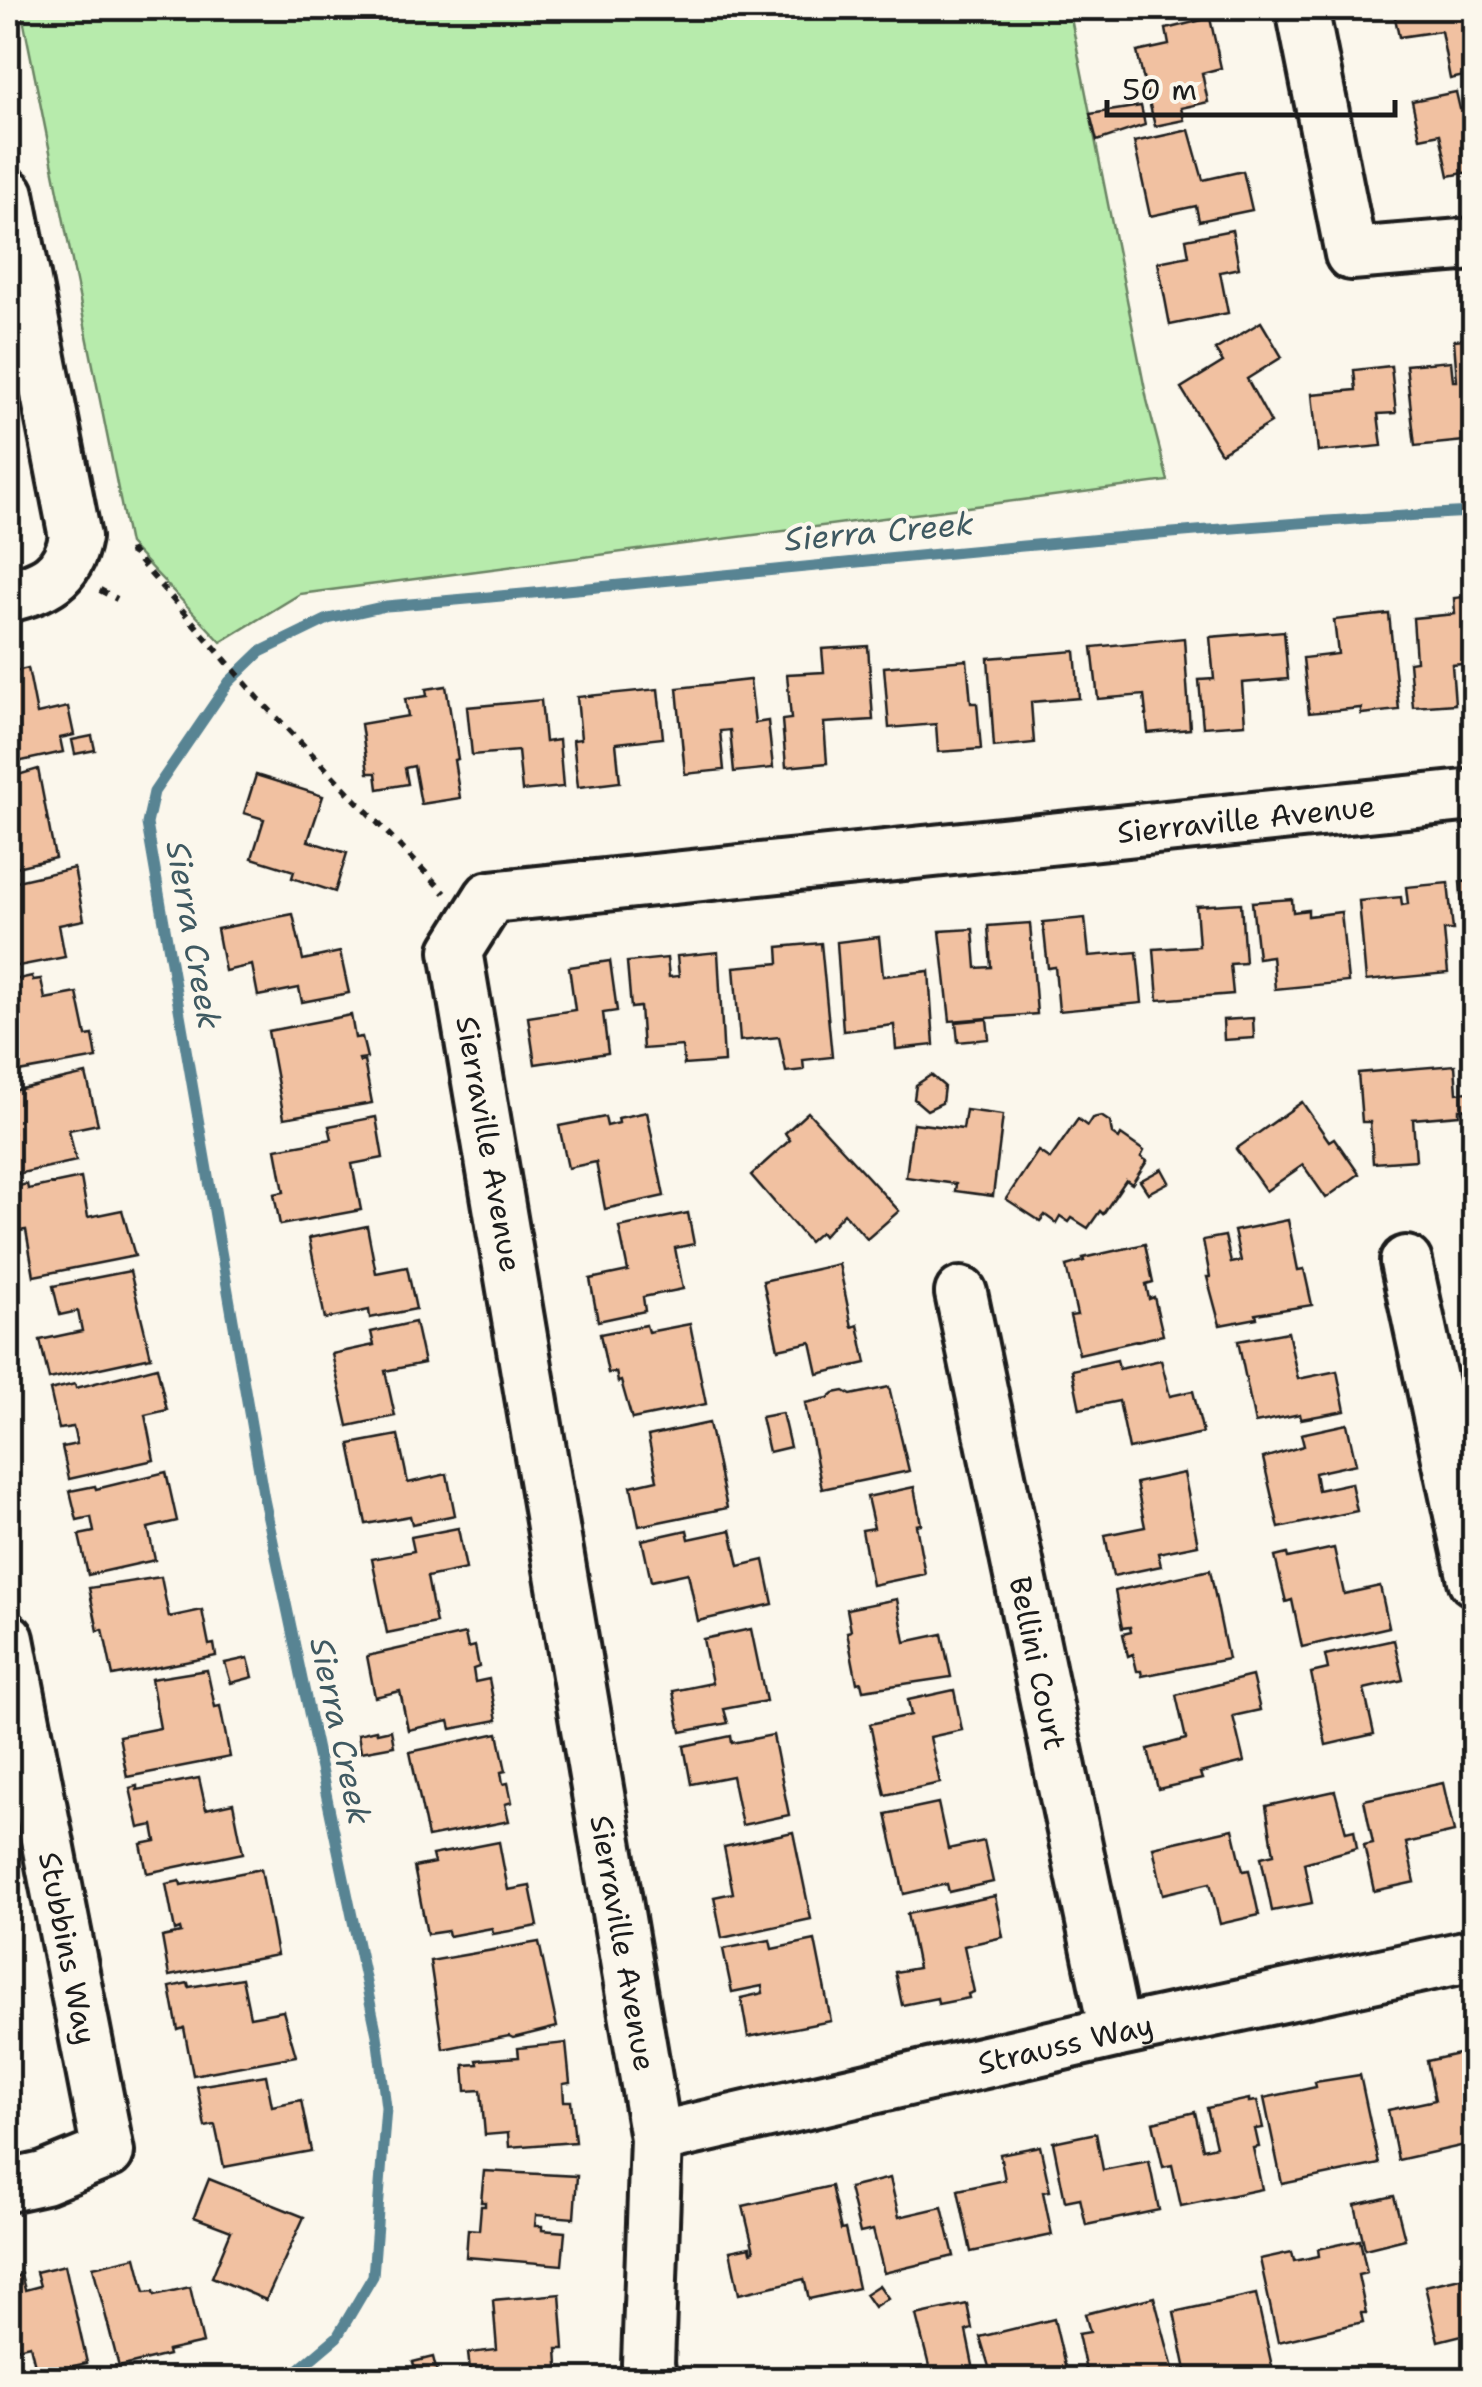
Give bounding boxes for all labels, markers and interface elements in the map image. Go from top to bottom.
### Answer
scale bar [1107,55,1394,117]
text: 50 m [1122,69,1197,110]
water label: Sierra Creek [782,501,976,561]
street label: Sierraville Avenue [1115,785,1377,852]
water label: Sierra Creek [156,838,232,1032]
street label: Sierraville Avenue [446,1013,532,1275]
street label: Bellini Court [1000,1573,1076,1754]
water label: Sierra Creek [300,1633,382,1829]
street label: Sierraville Avenue [580,1812,666,2074]
street label: Stubbins Way [29,1848,107,2048]
street label: Strauss Way [973,2004,1157,2084]

